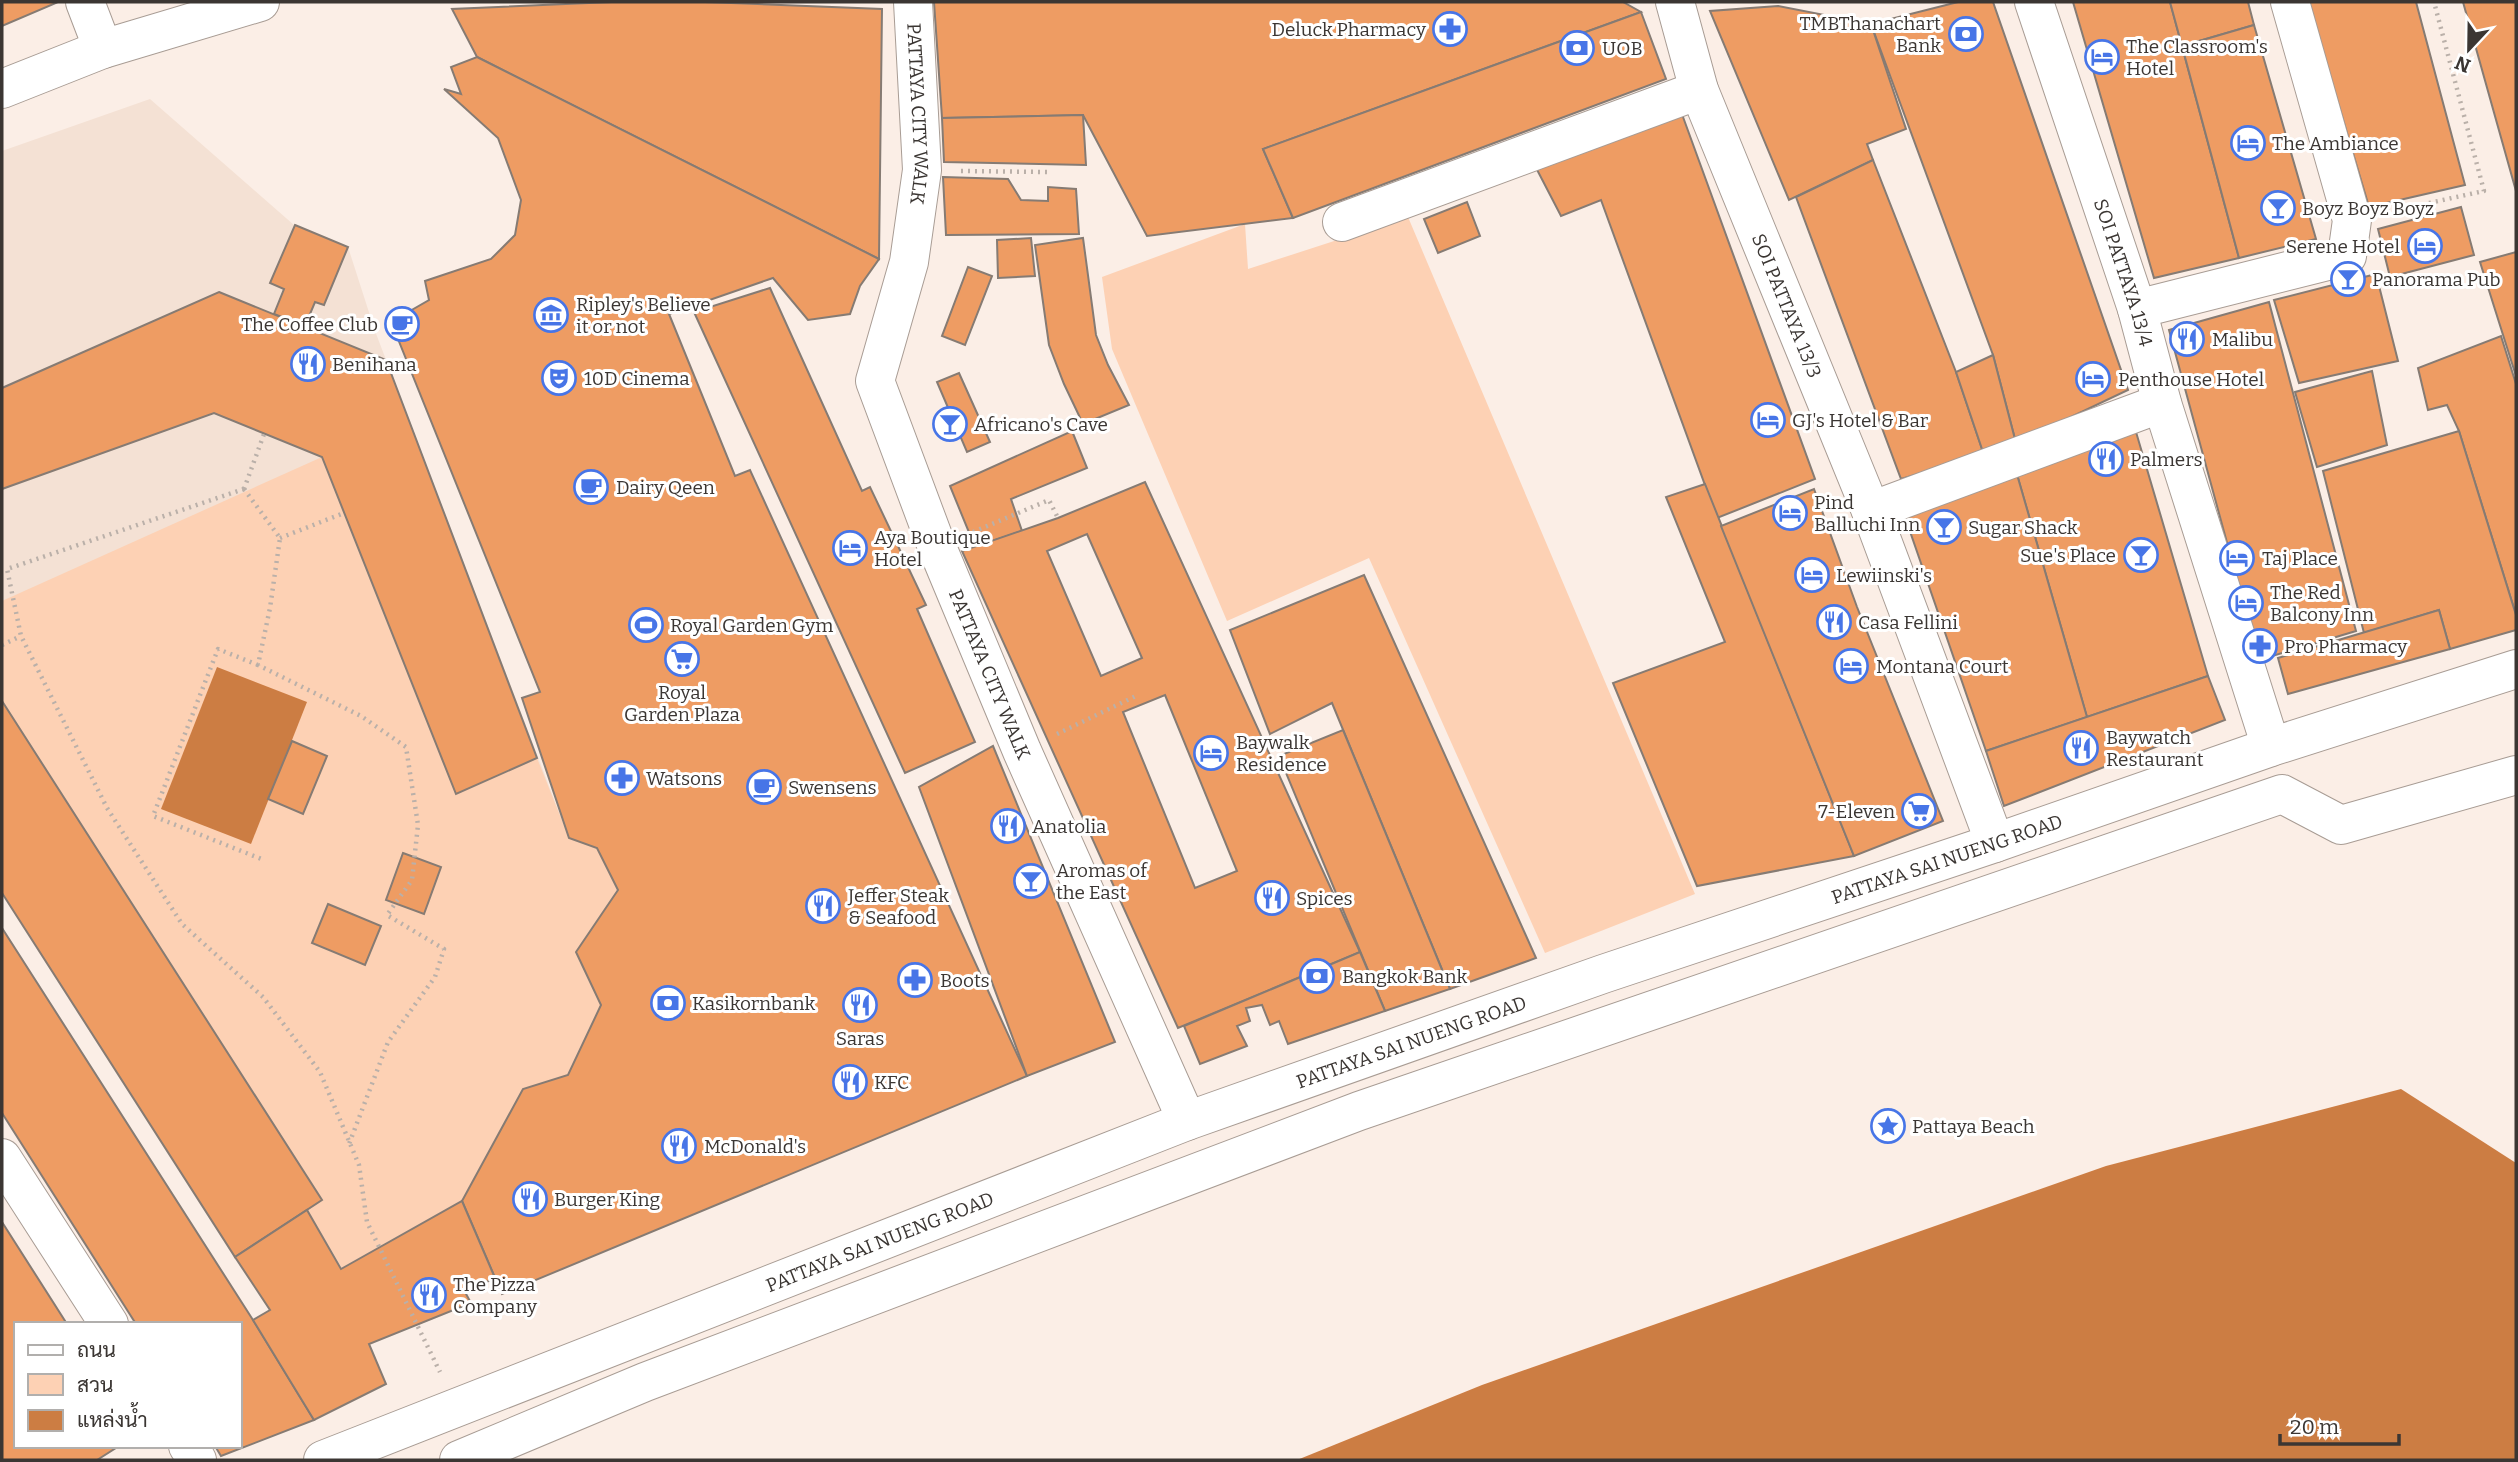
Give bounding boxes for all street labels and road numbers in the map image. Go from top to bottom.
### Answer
street label: PATTAYA CITY WALK [903,22,934,207]
street label: SOI PATTAYA 13/4 [2089,196,2158,349]
street label: SOI PATTAYA 13/3 [1747,230,1827,381]
street label: PATTAYA CITY WALK [944,586,1036,763]
street label: PATTAYA SAI NUENG ROAD [1828,809,2065,908]
street label: PATTAYA SAI NUENG ROAD [1293,990,1529,1093]
street label: PATTAYA SAI NUENG ROAD [763,1187,997,1297]

